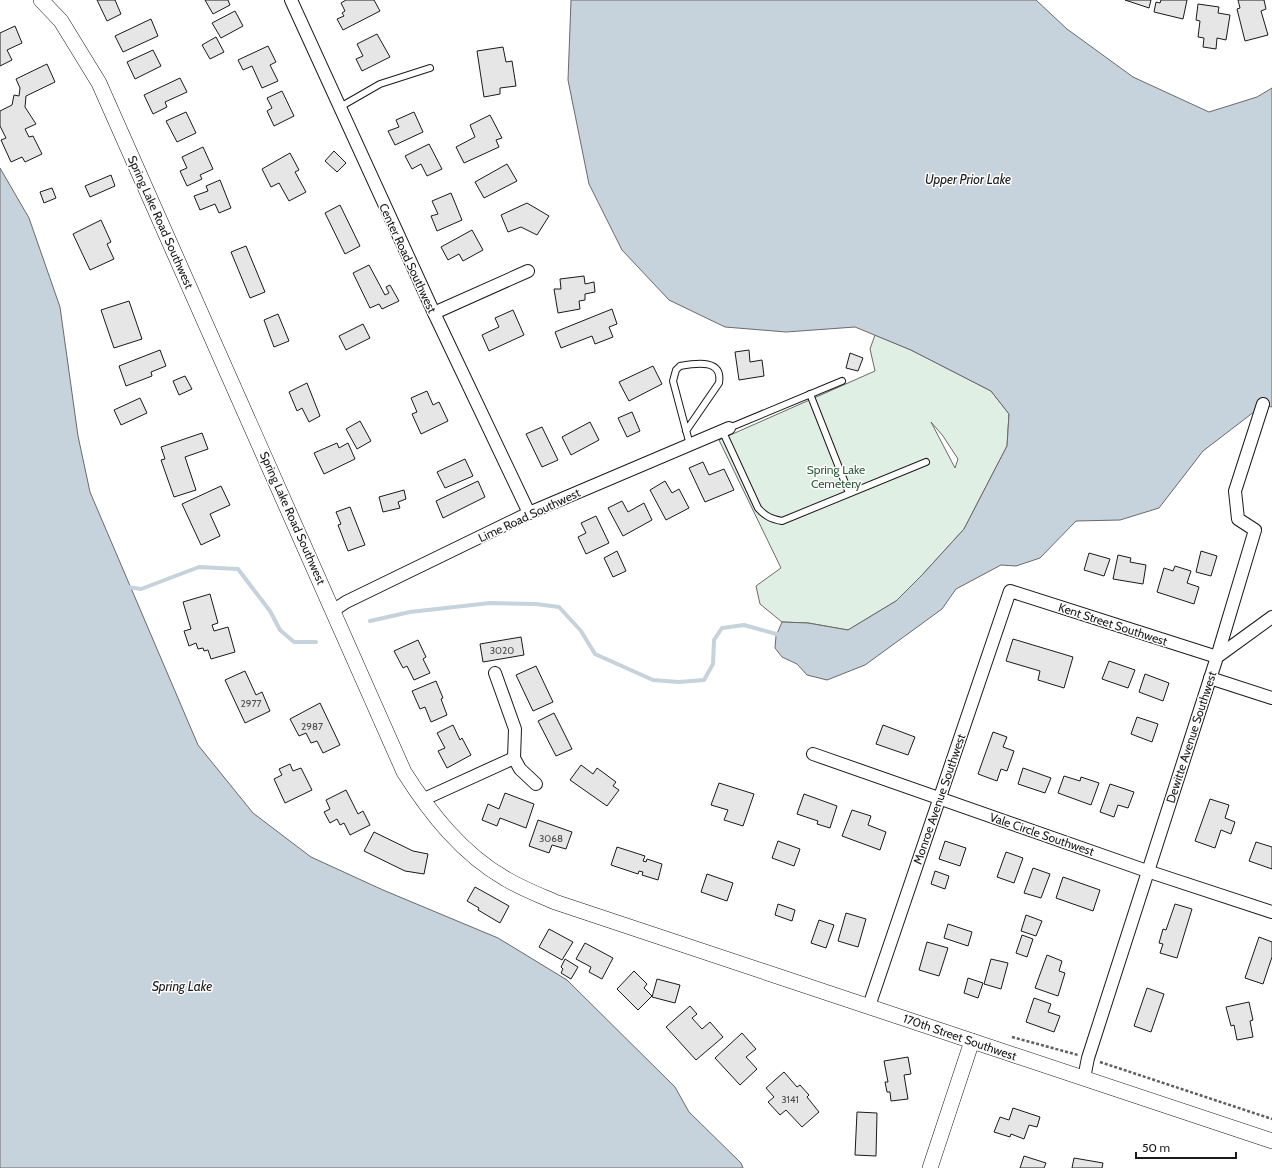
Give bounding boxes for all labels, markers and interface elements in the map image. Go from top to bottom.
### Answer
street label: Spring Lake Road Southwest [125,153,197,291]
water label: Upper Prior Lake [925,171,1011,187]
street label: Center Road Southwest [376,201,440,315]
street label: Spring Lake Road Southwest [257,449,329,587]
park label: Spring Lake Cemetery [807,462,865,491]
street label: Lime Road Southwest [476,485,582,545]
street label: Kent Street Southwest [1057,599,1169,649]
house number: 3020 [490,644,514,657]
street label: Dewitte Avenue Southwest [1163,669,1219,805]
house number: 2977 [241,697,261,710]
house number: 2987 [301,720,323,733]
street label: Monroe Avenue Southwest [910,732,968,866]
street label: Vale Circle Southwest [988,809,1096,859]
house number: 3068 [539,832,563,845]
water label: Spring Lake [152,978,212,994]
street label: 170th Street Southwest [901,1011,1019,1063]
house number: 3141 [781,1093,799,1106]
scale bar [1136,1134,1236,1160]
text: 50 m [1142,1140,1170,1155]

